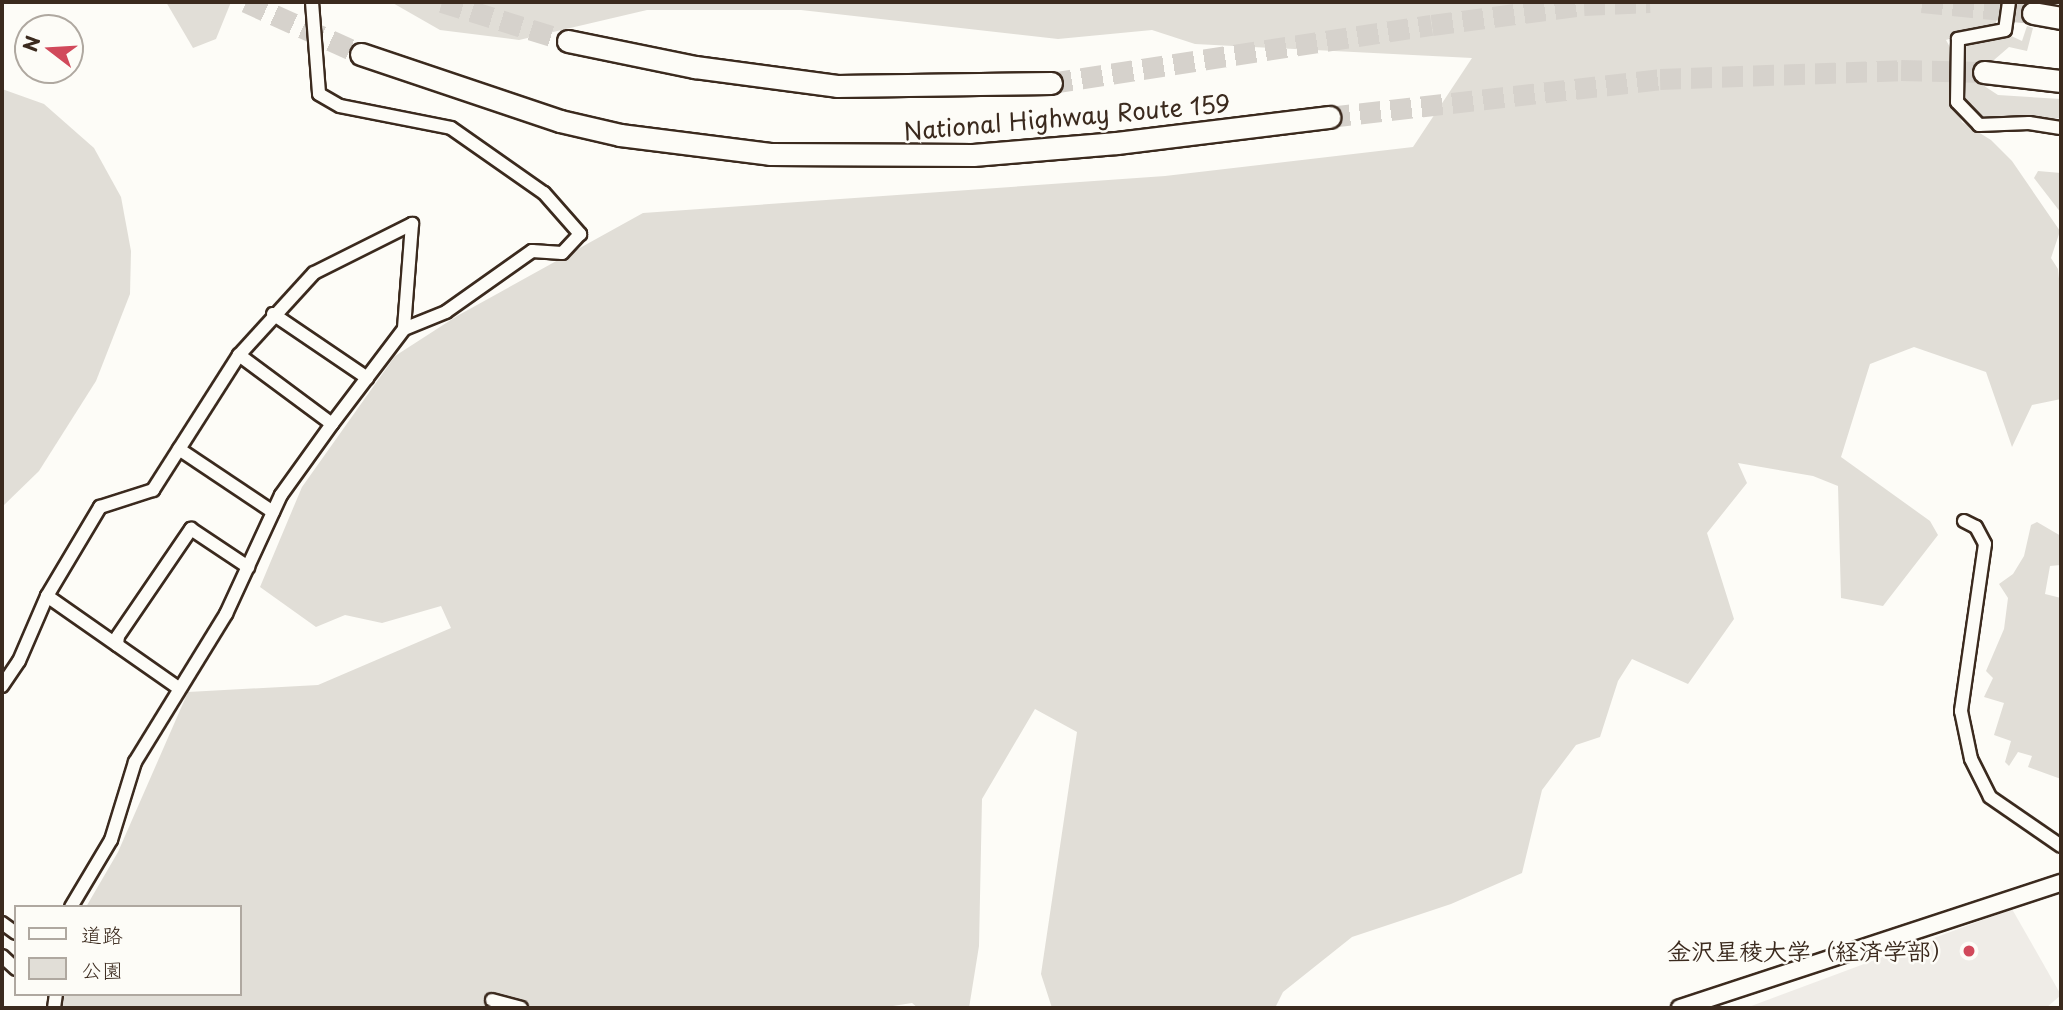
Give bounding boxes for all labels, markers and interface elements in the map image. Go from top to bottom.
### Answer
north arrow [14,14,84,84]
text: N [15,32,46,55]
street label: National Highway Route 159 [902,88,1232,146]
legend [14,905,242,996]
text: 道路 [81,918,123,950]
place label: 金沢星稜大学（経済学部） [1667,937,1955,965]
marker: 金沢星稜大学（経済学部） [1961,943,1977,959]
text: 公園 [81,953,123,985]

